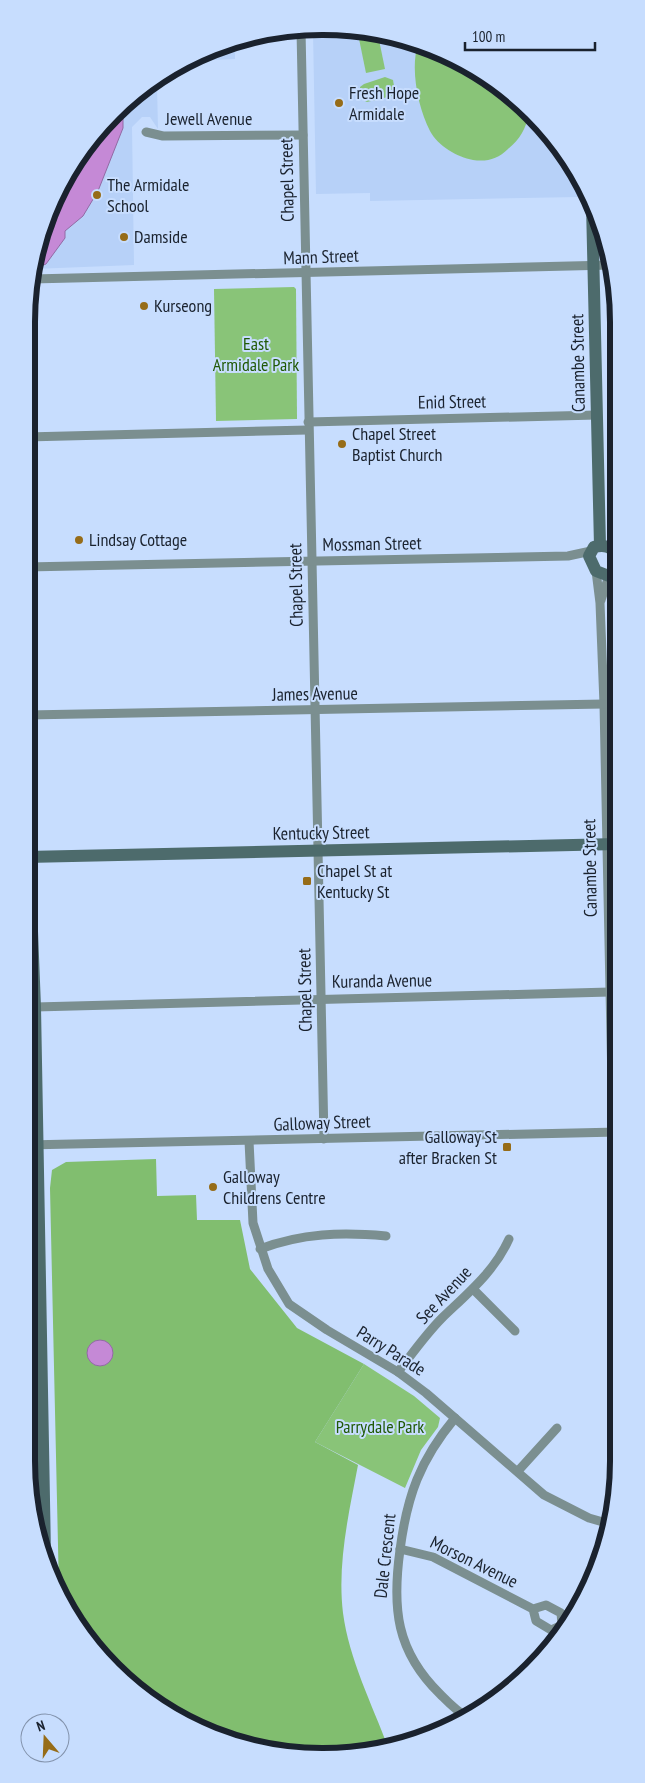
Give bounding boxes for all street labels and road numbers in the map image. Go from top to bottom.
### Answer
street label: Jewell Avenue [165,107,252,130]
street label: Chapel Street [274,138,299,222]
street label: Mann Street [283,244,359,269]
street label: Canambe Street [565,314,590,412]
street label: Enid Street [418,389,486,414]
street label: Mossman Street [322,531,422,556]
street label: Chapel Street [283,543,308,627]
street label: James Avenue [271,681,358,706]
street label: Canambe Street [577,819,602,917]
street label: Kentucky Street [272,820,370,845]
street label: Chapel Street [292,948,317,1032]
street label: Kuranda Avenue [332,968,432,993]
street label: Galloway Street [273,1109,371,1136]
street label: See Avenue [411,1261,476,1329]
street label: Parry Parade [353,1320,430,1381]
street label: Dale Crescent [369,1512,400,1599]
street label: Morson Avenue [427,1530,522,1593]

